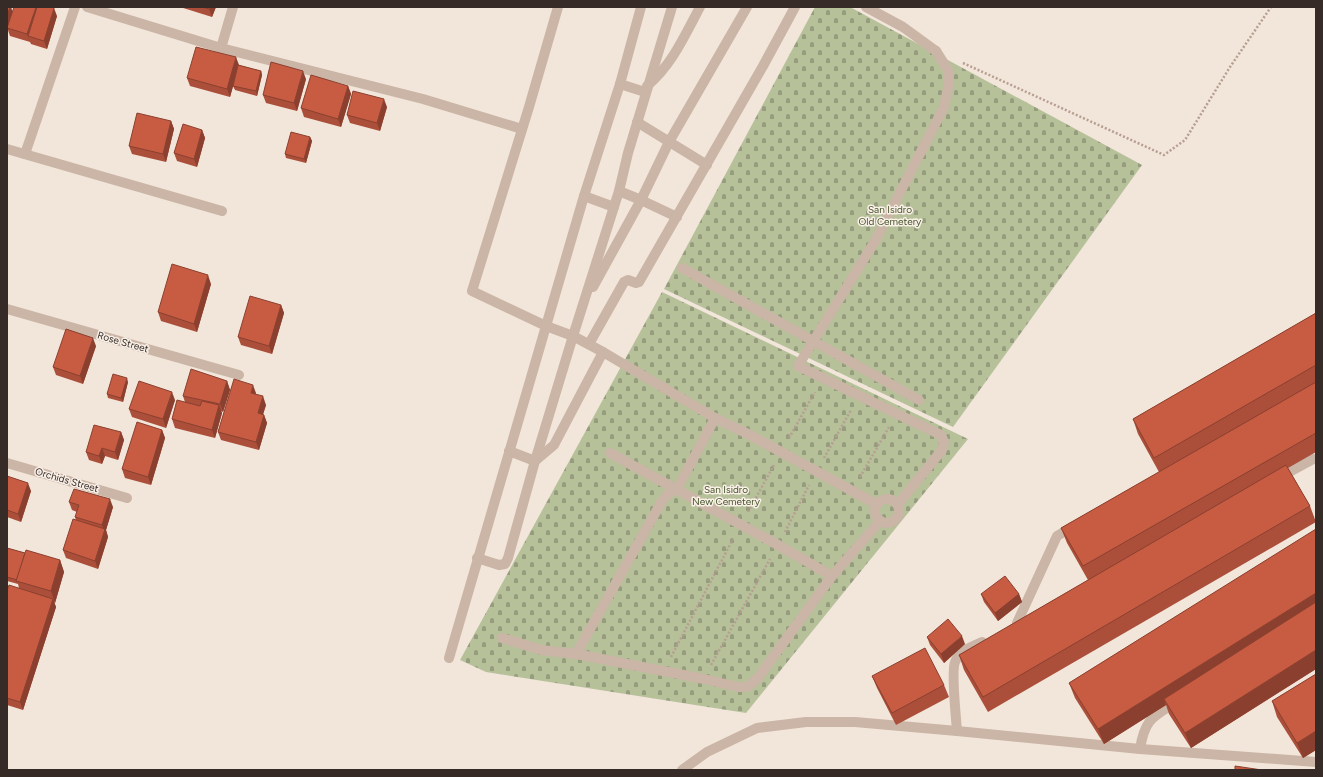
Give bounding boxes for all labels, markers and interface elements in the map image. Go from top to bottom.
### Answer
park label: San Isidro Old Cemetery [859,203,922,228]
street label: Rose Street [96,328,150,356]
street label: Orchids Street [34,465,100,495]
park label: San Isidro New Cemetery [692,483,761,508]

